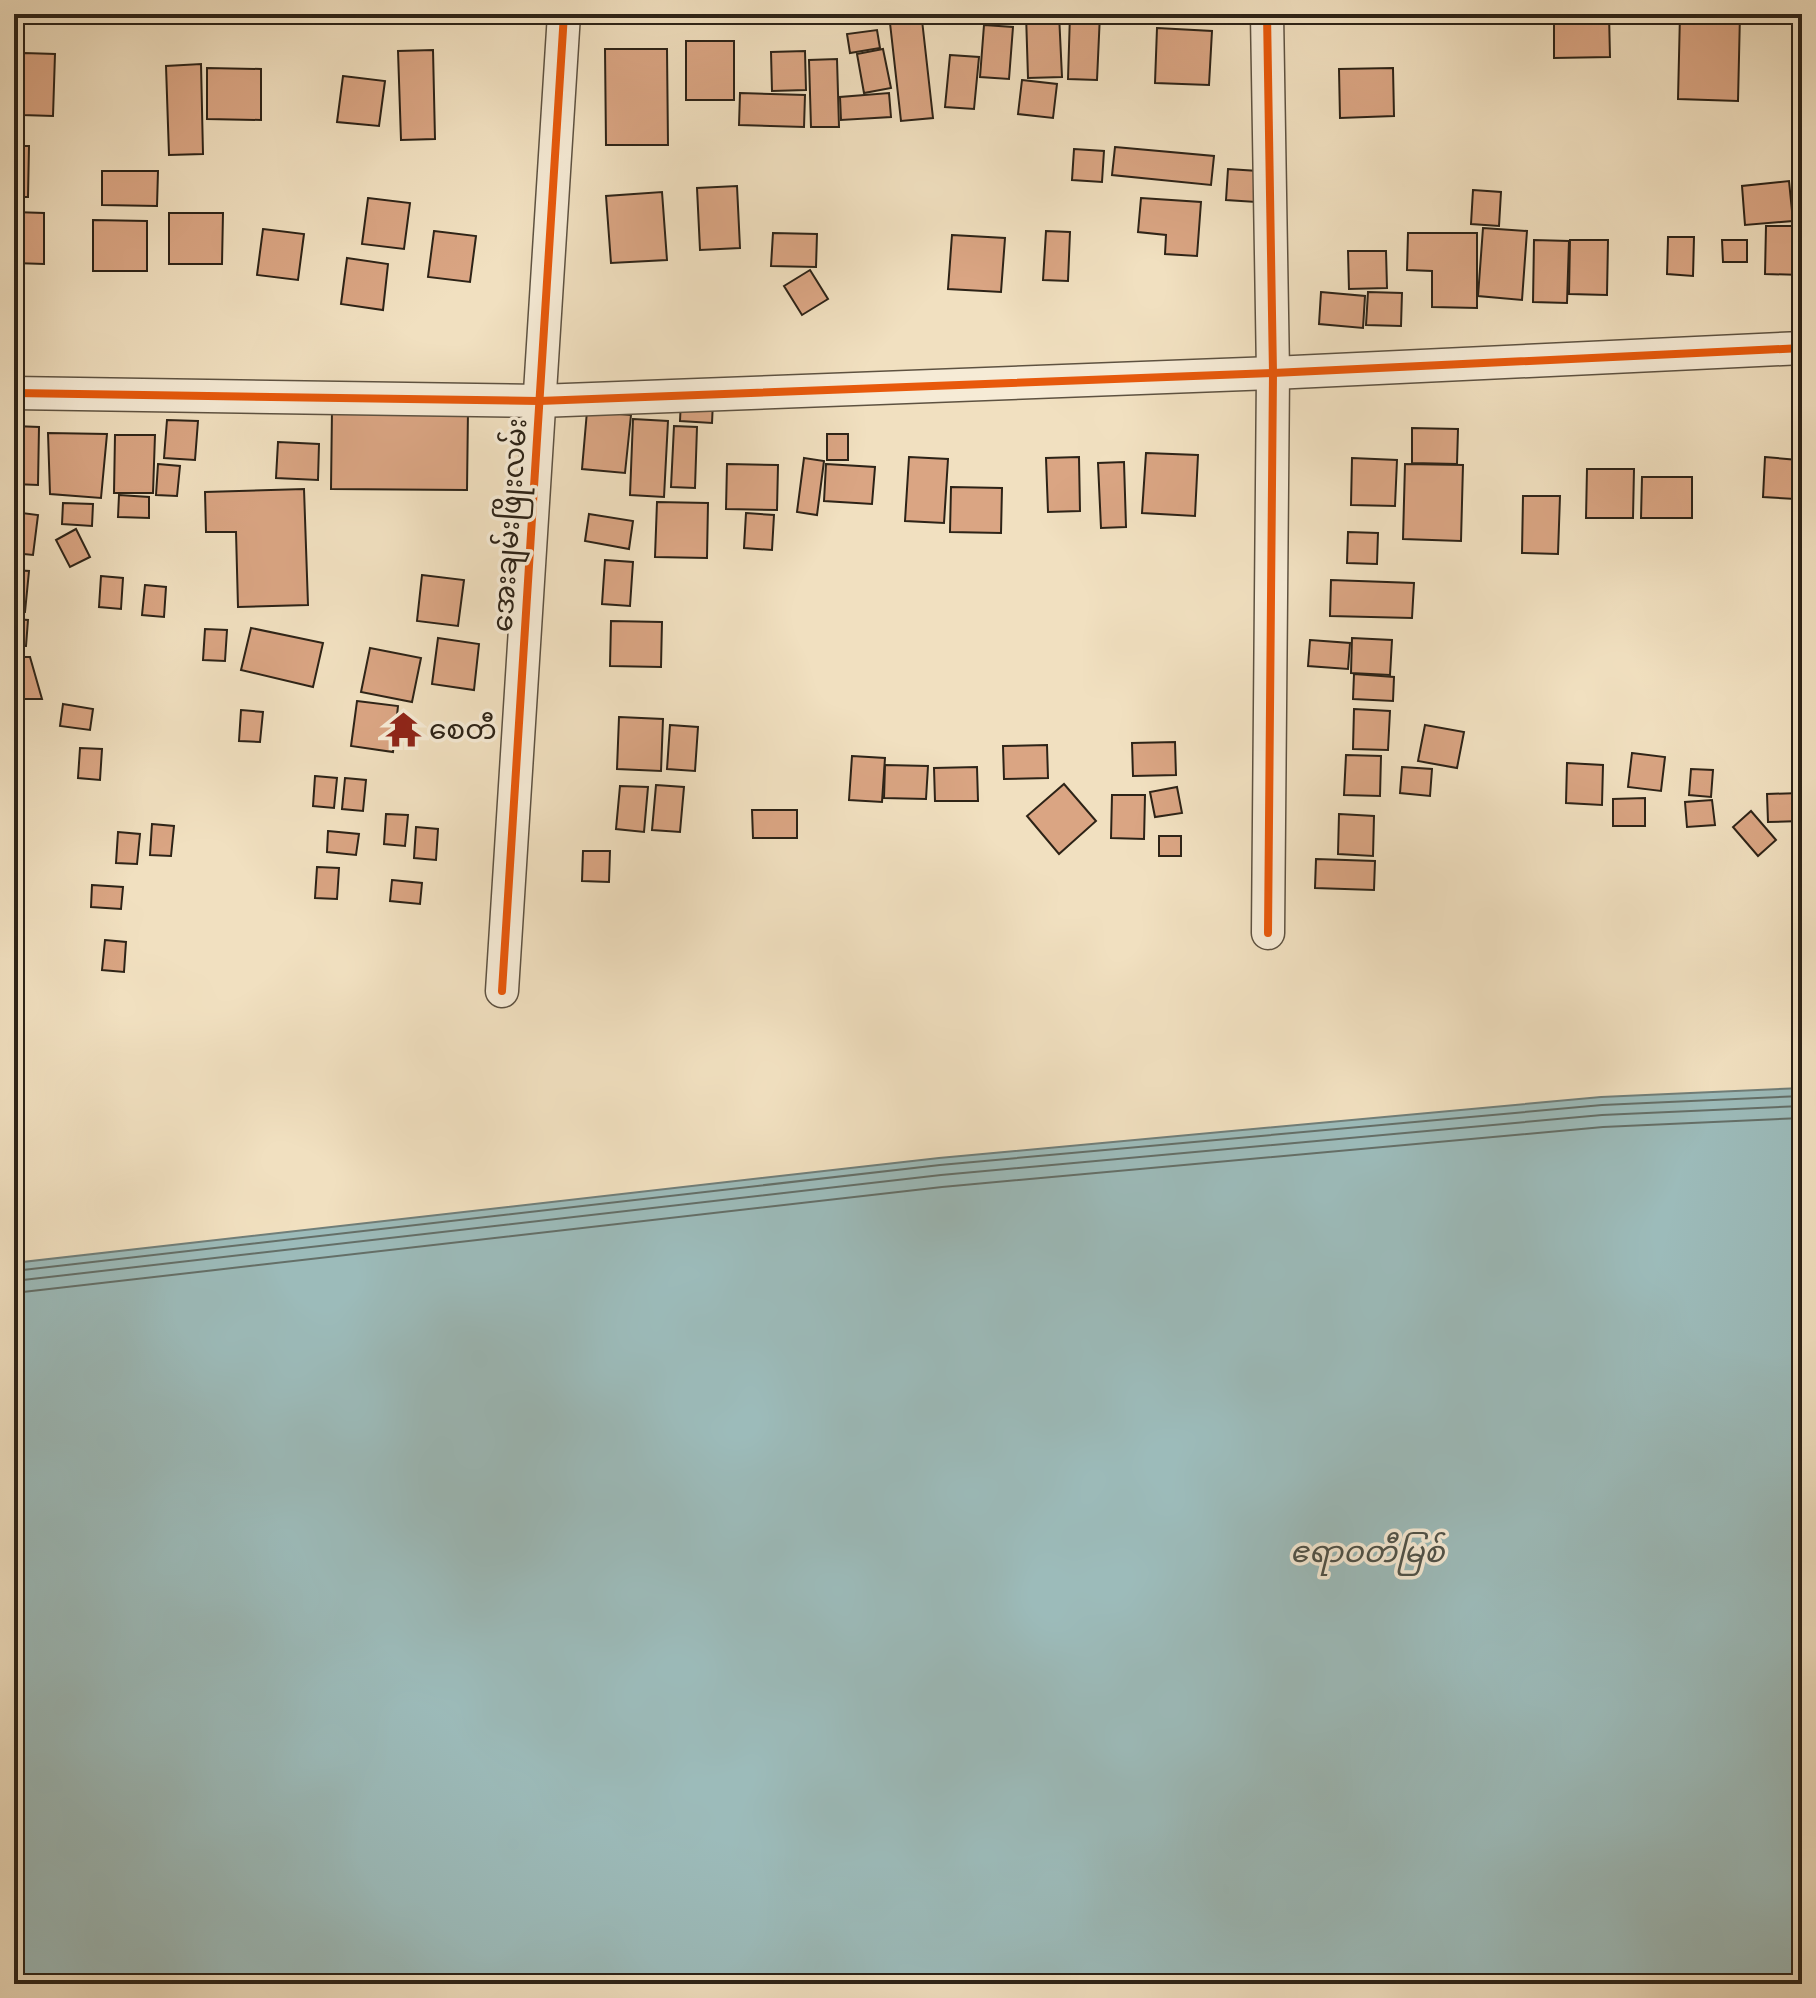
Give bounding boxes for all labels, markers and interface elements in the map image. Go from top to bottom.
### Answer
street label: အေးချမ်းဖြိုးလမ်း [484,417,539,633]
temple icon: စေတီ [384,710,422,748]
place label: စေတီ [429,712,497,746]
water label: ဧရာဝတီမြစ် [1290,1531,1446,1577]

